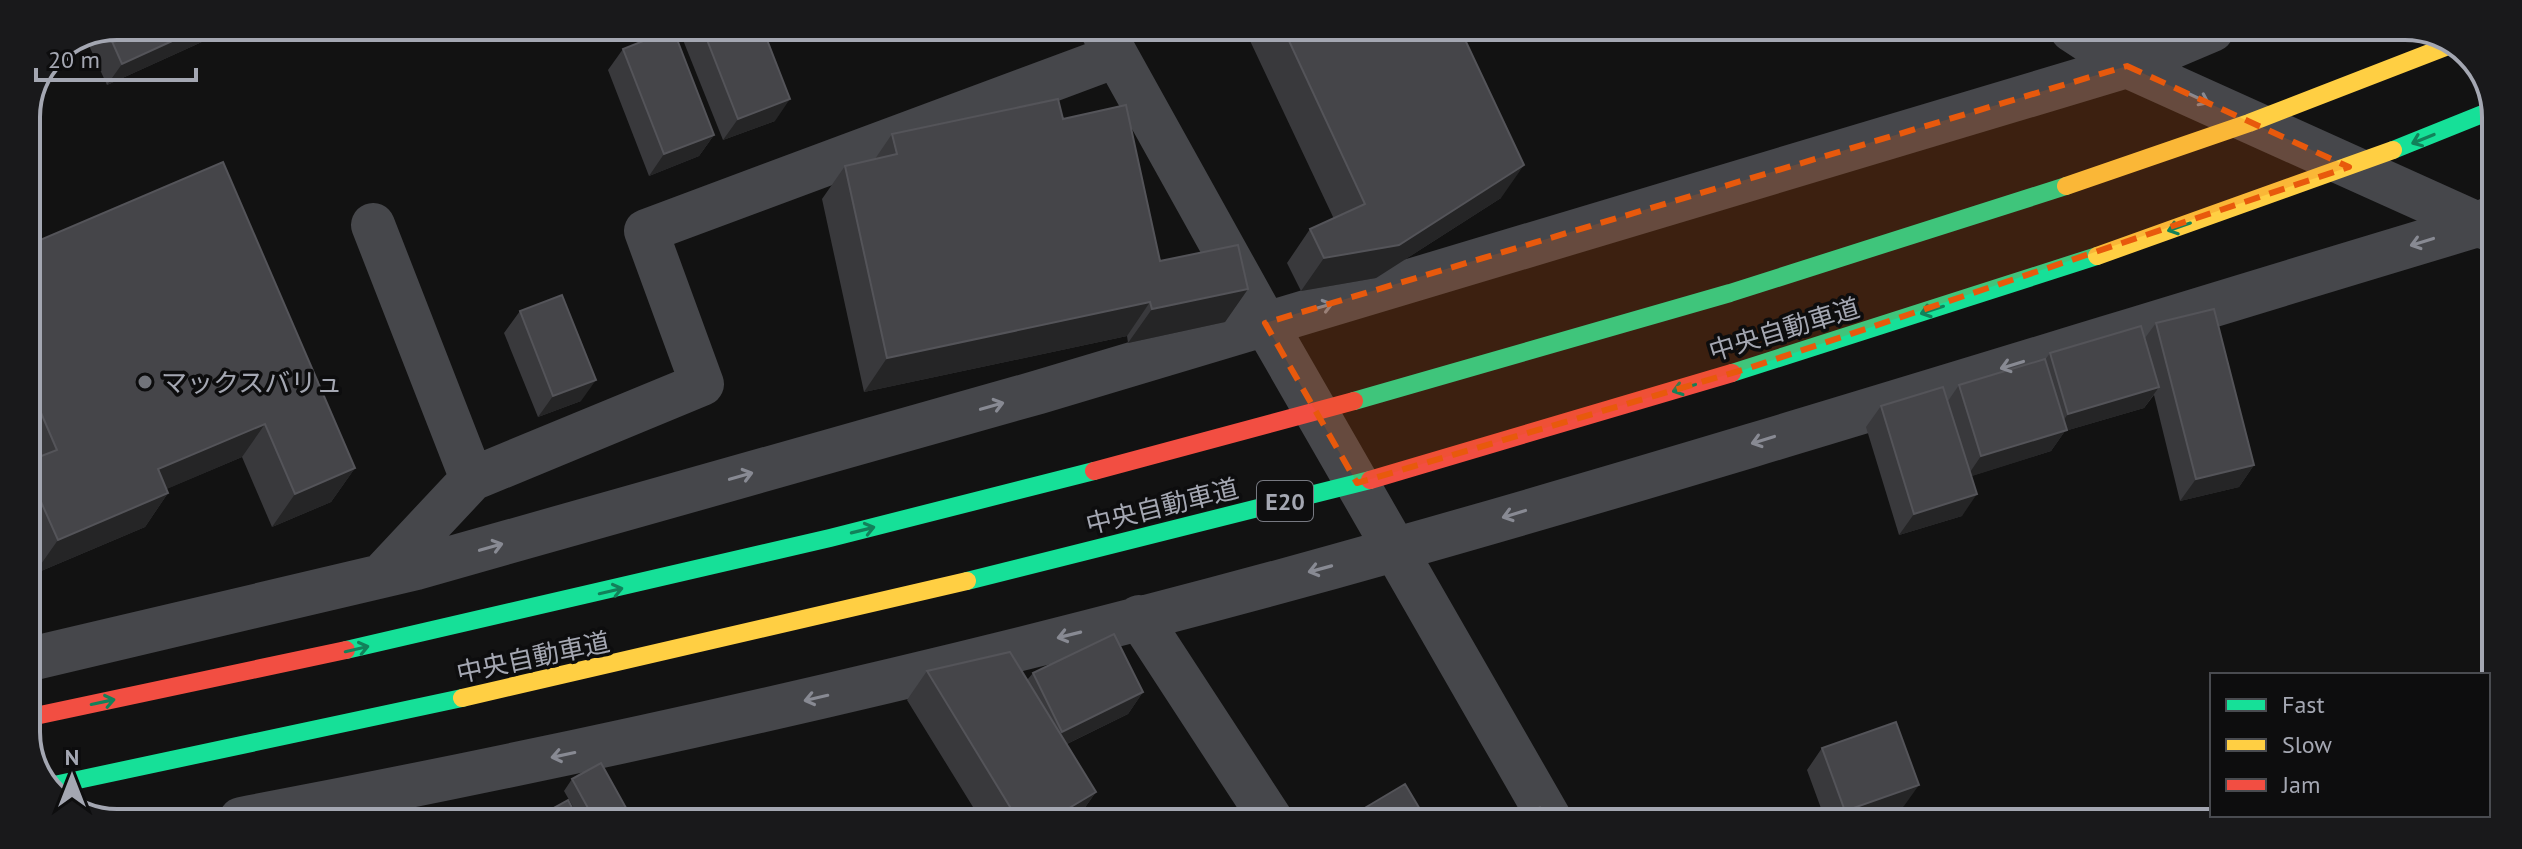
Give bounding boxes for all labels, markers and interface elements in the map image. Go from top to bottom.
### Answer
scale bar [36,32,196,82]
text: 20 m [48,44,100,75]
one-way arrow [2186,91,2210,106]
one-way arrow [2411,133,2436,147]
one-way arrow [2166,221,2191,236]
one-way arrow [2409,235,2435,250]
street label: 中央自動車道 [1705,290,1863,368]
one-way arrow [1308,299,1333,313]
one-way arrow [1920,304,1945,318]
one-way arrow [1999,358,2025,373]
place label: マックスバリュ [161,366,342,399]
marker: マックスバリュ [136,373,154,391]
one-way arrow [1672,381,1698,396]
one-way arrow [978,398,1004,413]
one-way arrow [1750,433,1776,448]
one-way arrow [728,468,754,483]
street label: 中央自動車道 [1082,471,1242,541]
road number: E20 [1257,481,1313,521]
one-way arrow [1501,507,1527,522]
one-way arrow [850,522,876,537]
one-way arrow [478,539,504,554]
one-way arrow [1308,563,1334,578]
one-way arrow [597,583,623,598]
street label: 中央自動車道 [453,625,613,689]
one-way arrow [1056,628,1082,643]
one-way arrow [344,641,369,656]
legend [2210,673,2490,817]
text: Fast [2282,689,2325,720]
one-way arrow [804,691,830,706]
one-way arrow [89,694,115,709]
text: Slow [2282,729,2332,760]
north arrow [32,737,112,817]
text: N [65,743,79,771]
one-way arrow [551,749,576,764]
text: Jam [2281,769,2320,800]

